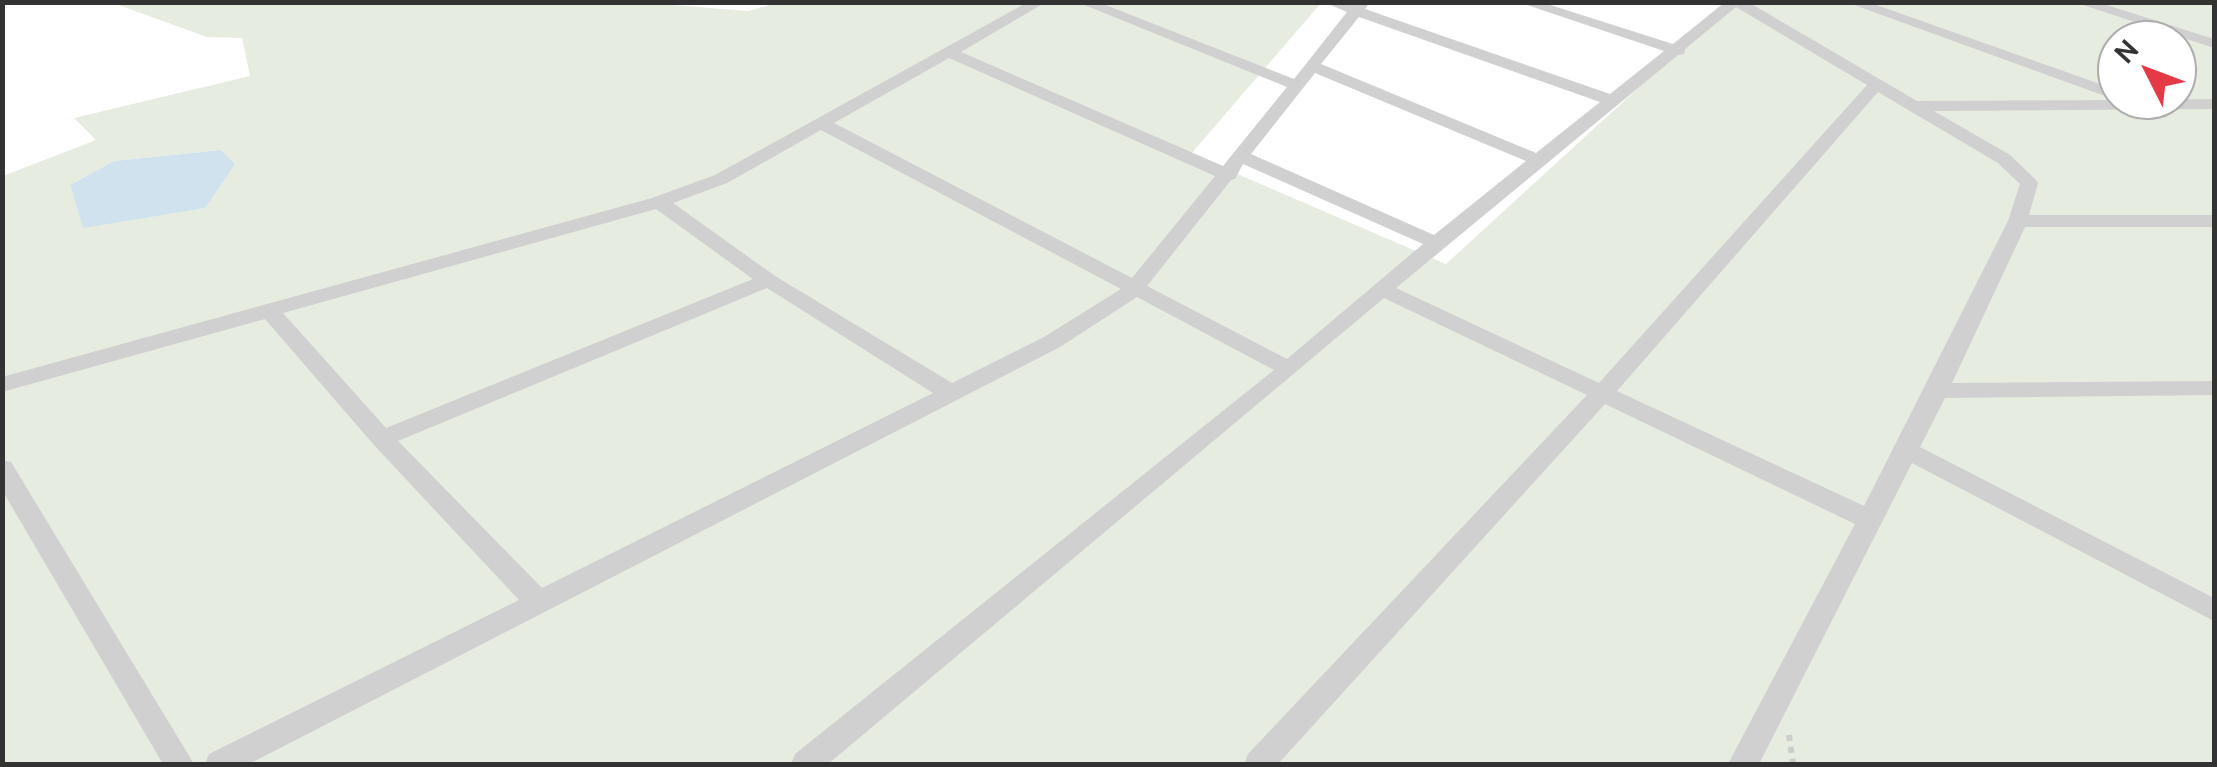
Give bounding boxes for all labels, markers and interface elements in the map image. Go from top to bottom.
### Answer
north arrow [2097,20,2197,120]
text: N [2107,33,2145,70]

